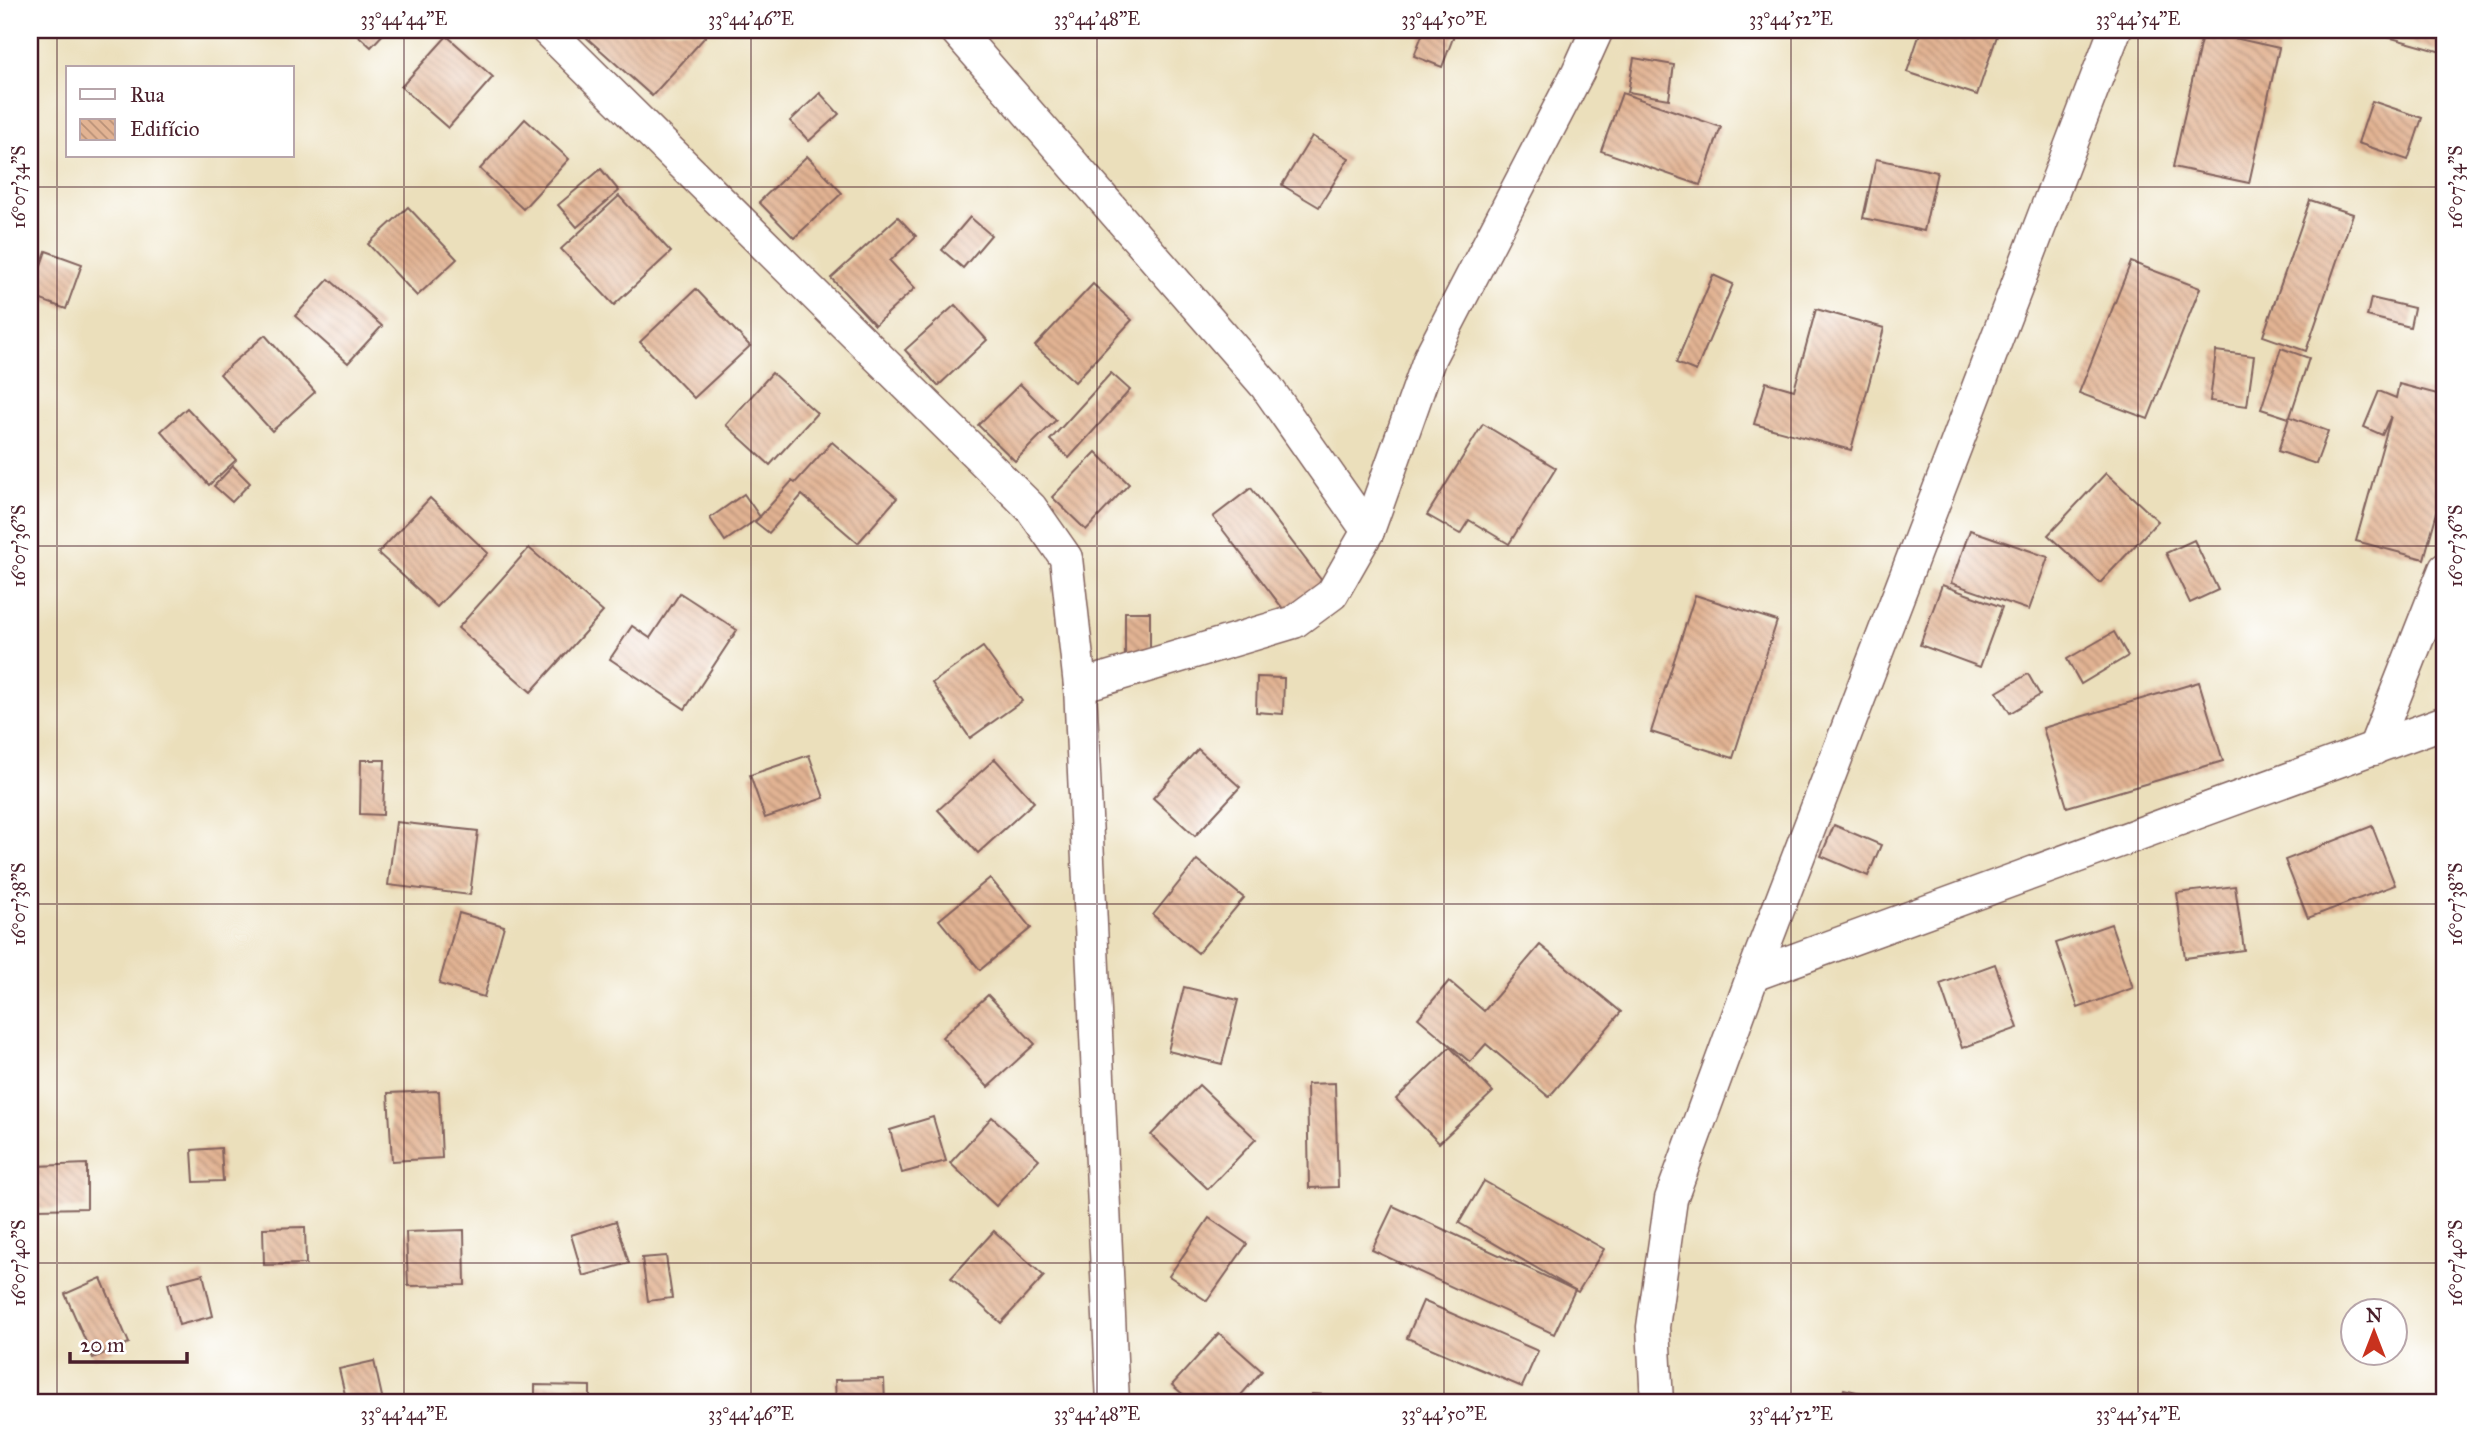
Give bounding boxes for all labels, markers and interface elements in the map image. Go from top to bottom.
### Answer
text: 33°44'44"E [361,8,447,30]
text: 33°44'46"E [708,8,794,30]
text: 33°44'48"E [1054,8,1140,30]
text: 33°44'50"E [1401,8,1487,30]
text: 33°44'52"E [1749,8,1833,30]
text: 33°44'54"E [2096,8,2180,30]
legend [66,66,294,158]
text: Rua [130,82,165,108]
text: Edifício [130,116,200,142]
text: 16°07'34"S [8,145,30,229]
text: 16°07'34"S [2445,145,2467,229]
text: 16°07'36"S [8,505,30,587]
text: 16°07'36"S [2445,505,2467,587]
text: 16°07'38"S [8,863,30,945]
text: 16°07'38"S [2445,863,2467,945]
text: 16°07'40"S [8,1220,30,1306]
text: 16°07'40"S [2445,1220,2467,1306]
north arrow [2338,1296,2408,1366]
text: N [2366,1304,2382,1327]
scale bar [70,1321,187,1365]
text: 20 m [80,1332,125,1358]
text: 33°44'44"E [361,1403,447,1425]
text: 33°44'46"E [708,1403,794,1425]
text: 33°44'48"E [1054,1403,1140,1425]
text: 33°44'50"E [1401,1403,1487,1425]
text: 33°44'52"E [1749,1403,1833,1425]
text: 33°44'54"E [2096,1403,2180,1425]

